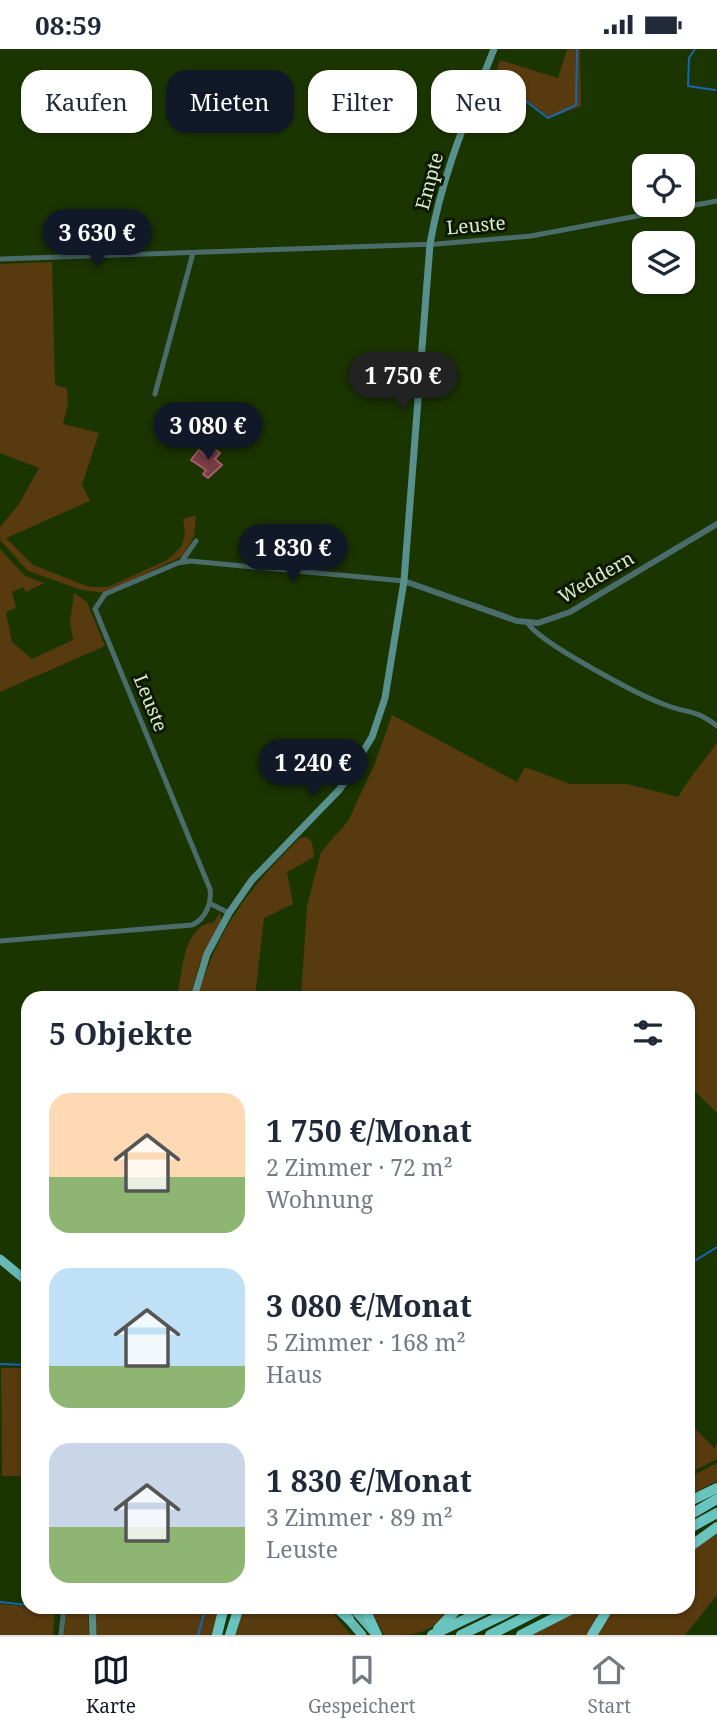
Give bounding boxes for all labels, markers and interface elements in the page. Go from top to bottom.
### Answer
text: 08:59 [35,7,102,43]
chip: Kaufen [21,70,152,133]
chip: Mieten [166,70,294,133]
chip: Filter [308,70,417,133]
chip: Neu [431,70,526,133]
street label: Empte [409,149,449,213]
map controls [632,154,695,294]
button: locate [632,154,695,217]
pin: 3 630 € [32,209,162,269]
street label: Leuste [445,209,507,241]
text: 3 630 € [59,216,135,248]
button: layers [632,231,695,294]
pin: 1 750 € [338,353,468,412]
text: 1 750 € [365,359,441,391]
pin: 3 080 € [143,403,273,462]
text: 3 080 € [170,409,246,441]
pin: 1 830 € [228,525,358,584]
text: 1 830 € [255,531,331,563]
street label: Weddern [553,545,639,609]
street label: Leuste [128,671,174,735]
pin: 1 240 € [248,739,378,799]
text: 1 240 € [275,746,351,778]
text: 5 Objekte [49,1013,193,1054]
icon: filters [629,1014,667,1052]
text: 1 750 €/Monat [266,1110,472,1151]
icon: home [105,1121,189,1205]
text: 2 Zimmer · 72 m² [266,1151,453,1183]
text: Wohnung [266,1183,373,1215]
text: 3 080 €/Monat [266,1285,472,1326]
icon: home [105,1296,189,1380]
text: 5 Zimmer · 168 m² [266,1326,466,1358]
text: Haus [266,1358,322,1390]
text: 1 830 €/Monat [266,1460,472,1501]
icon: home [105,1471,189,1555]
text: 3 Zimmer · 89 m² [266,1501,453,1533]
text: Leuste [266,1533,338,1565]
tab: Karte [86,1651,136,1719]
tab: Gespeichert [308,1651,415,1719]
tab: Start [588,1651,631,1719]

